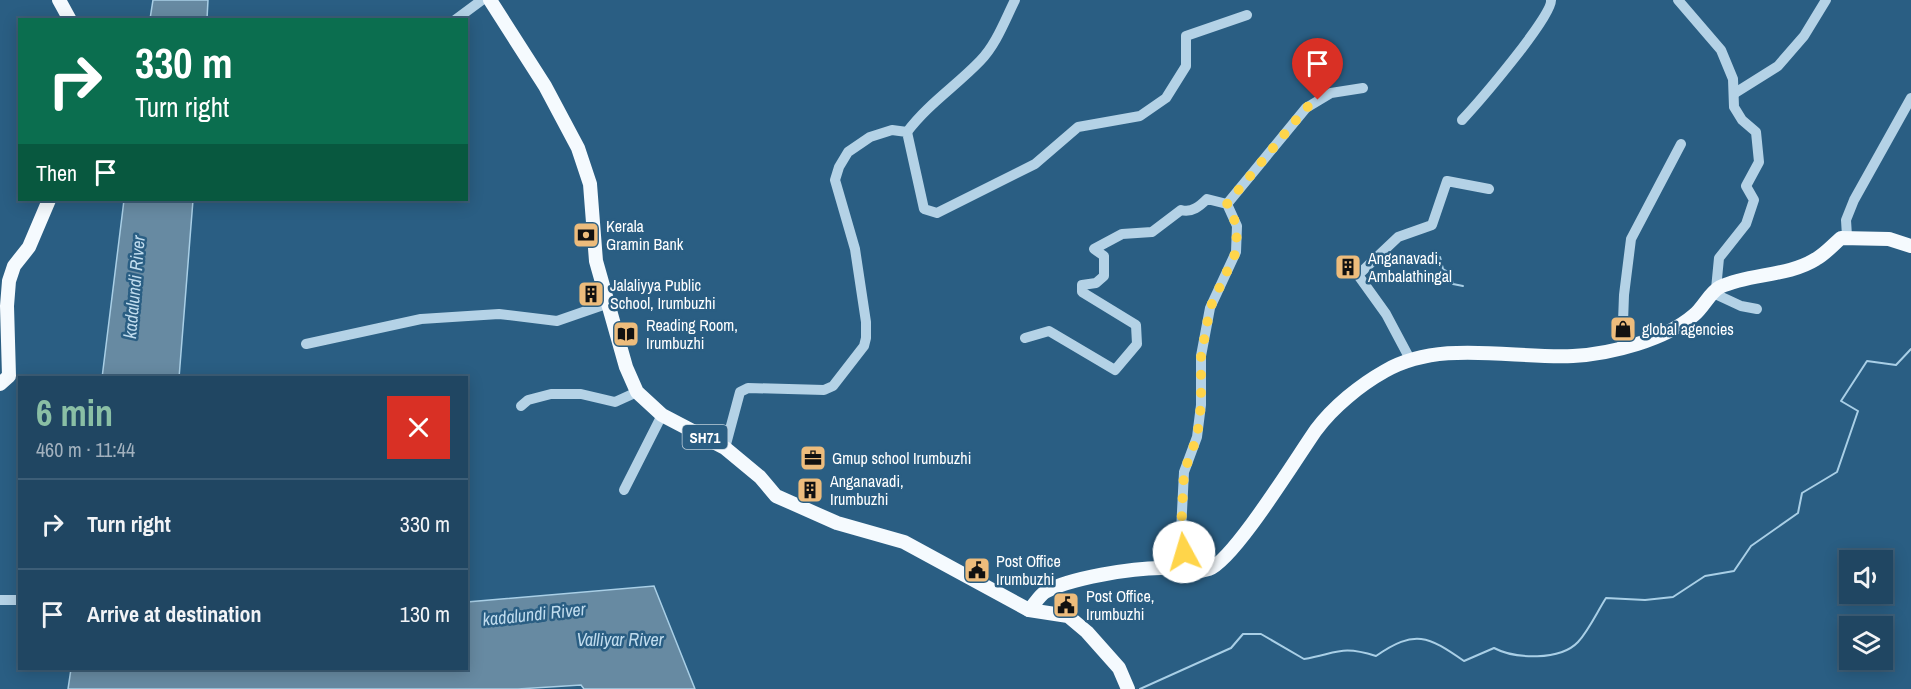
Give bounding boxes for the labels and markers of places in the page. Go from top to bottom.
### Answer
pin [1292,38,1343,100]
place label: Kerala Gramin Bank [606,215,684,255]
bank icon: Kerala Gramin Bank [571,220,601,250]
place label: Anganavadi, Ambalathingal [1367,247,1452,287]
building icon: Anganavadi, Ambalathingal [1333,252,1363,282]
place label: Jalaliyya Public School, Irumbuzhi [610,274,716,314]
building icon: Jalaliyya Public School, Irumbuzhi [576,279,606,309]
place label: Reading Room, Irumbuzhi [646,314,738,354]
shop icon: global agencies [1608,314,1638,344]
place label: global agencies [1642,318,1734,340]
library icon: Reading Room, Irumbuzhi [611,319,641,349]
office icon: Gmup school Irumbuzhi [798,443,828,473]
place label: Gmup school Irumbuzhi [832,447,971,469]
place label: Anganavadi, Irumbuzhi [829,470,904,510]
building icon: Anganavadi, Irumbuzhi [795,475,825,505]
place label: Post Office Irumbuzhi [996,550,1061,590]
public building icon: Post Office Irumbuzhi [962,555,992,585]
place label: Post Office, Irumbuzhi [1086,585,1154,625]
public building icon: Post Office, Irumbuzhi [1051,590,1081,620]

